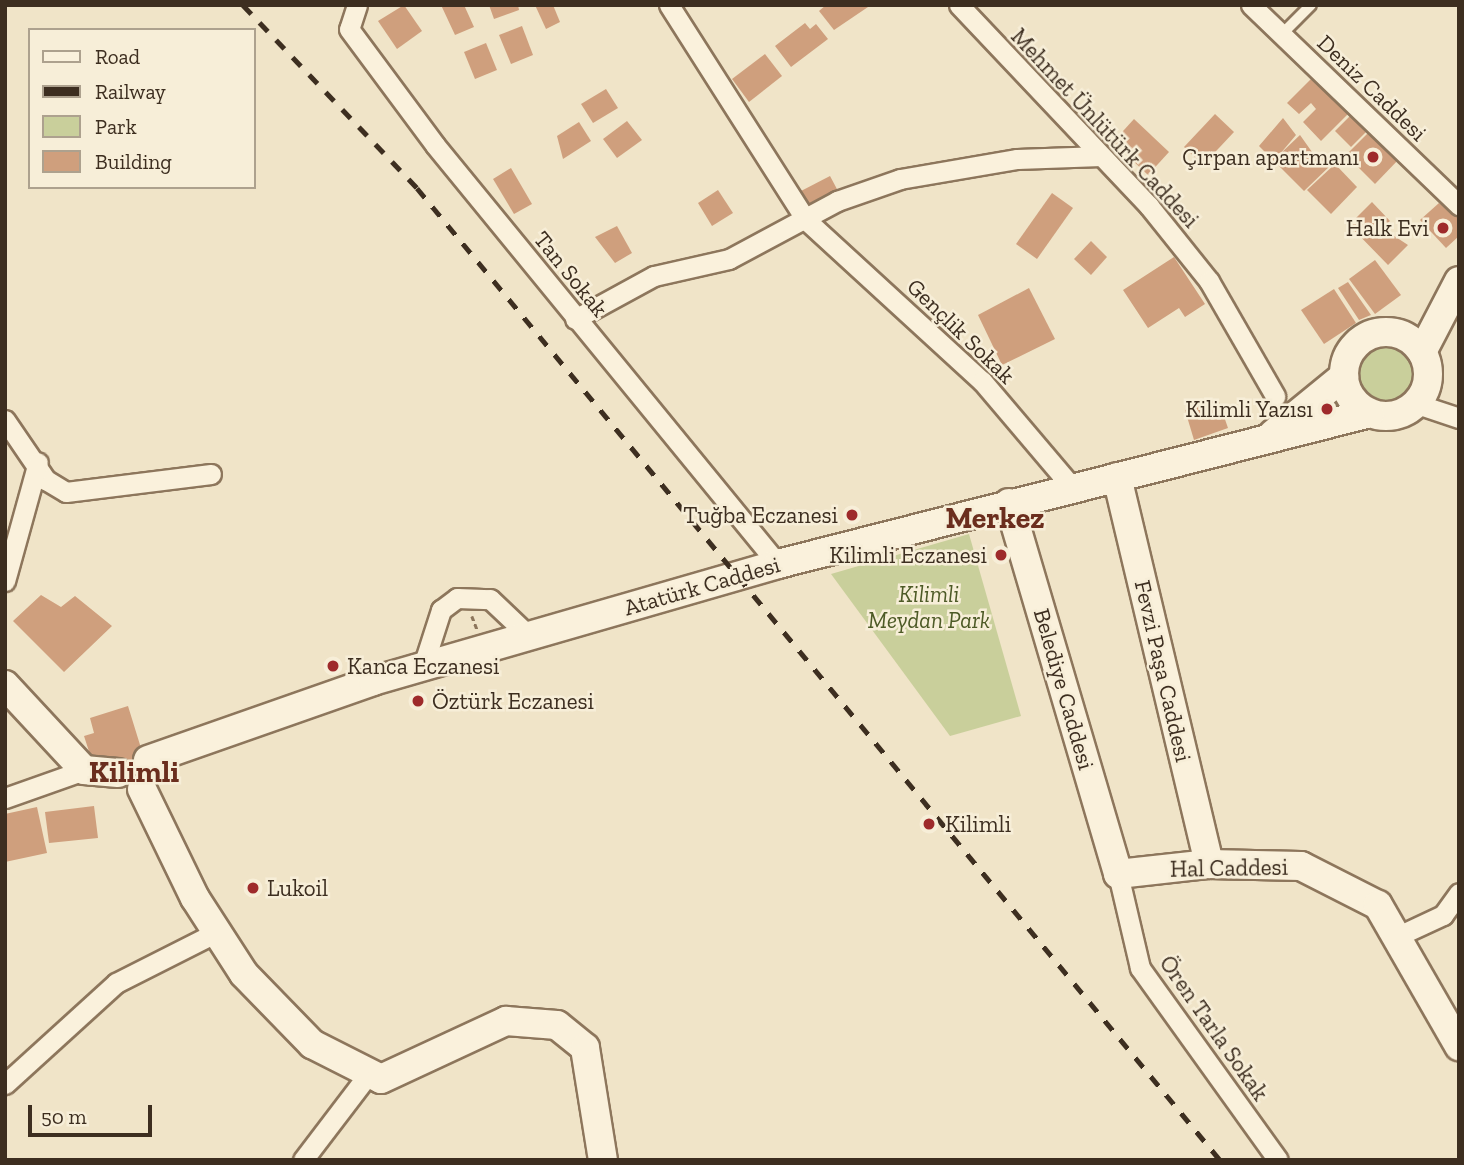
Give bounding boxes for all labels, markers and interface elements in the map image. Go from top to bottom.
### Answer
street label: Mehmet Ünlütürk Caddesi [1005,23,1205,233]
legend [28,28,256,189]
street label: Deniz Caddesi [1312,29,1432,147]
text: Road [95,44,140,69]
text: Railway [95,79,166,104]
text: Park [95,114,137,139]
place label: Çırpan apartmanı [1182,143,1359,171]
text: Building [95,149,172,174]
marker: Çırpan apartmanı [1365,149,1381,165]
place label: Halk Evi [1346,214,1429,242]
marker: Halk Evi [1435,220,1451,236]
street label: Tan Sokak [528,226,614,322]
street label: Gençlik Sokak [901,273,1021,389]
place label: Kilimli Yazısı [1184,395,1313,423]
marker: Kilimli Yazısı [1319,401,1335,417]
district label: Merkez [945,500,1045,536]
place label: Tuğba Eczanesi [683,501,838,529]
marker: Tuğba Eczanesi [844,507,860,523]
place label: Kilimli Eczanesi [829,541,987,569]
marker: Kilimli Eczanesi [993,547,1009,563]
street label: Atatürk Caddesi [621,551,783,621]
street label: Fevzi Paşa Caddesi [1129,577,1197,765]
park label: Kilimli Meydan Park [868,580,990,634]
street label: Belediye Caddesi [1028,605,1100,773]
place label: Kanca Eczanesi [347,652,499,680]
marker: Kanca Eczanesi [325,658,341,674]
place label: Öztürk Eczanesi [432,687,594,715]
marker: Öztürk Eczanesi [410,693,426,709]
district label: Kilimli [89,754,179,790]
place label: Kilimli [945,810,1011,838]
marker: Kilimli [919,814,939,834]
street label: Hal Caddesi [1170,853,1288,883]
place label: Lukoil [267,874,328,902]
marker: Lukoil [245,880,261,896]
street label: Ören Tarla Sokak [1154,950,1274,1106]
scale bar [32,1092,156,1136]
text: 50 m [41,1104,87,1129]

